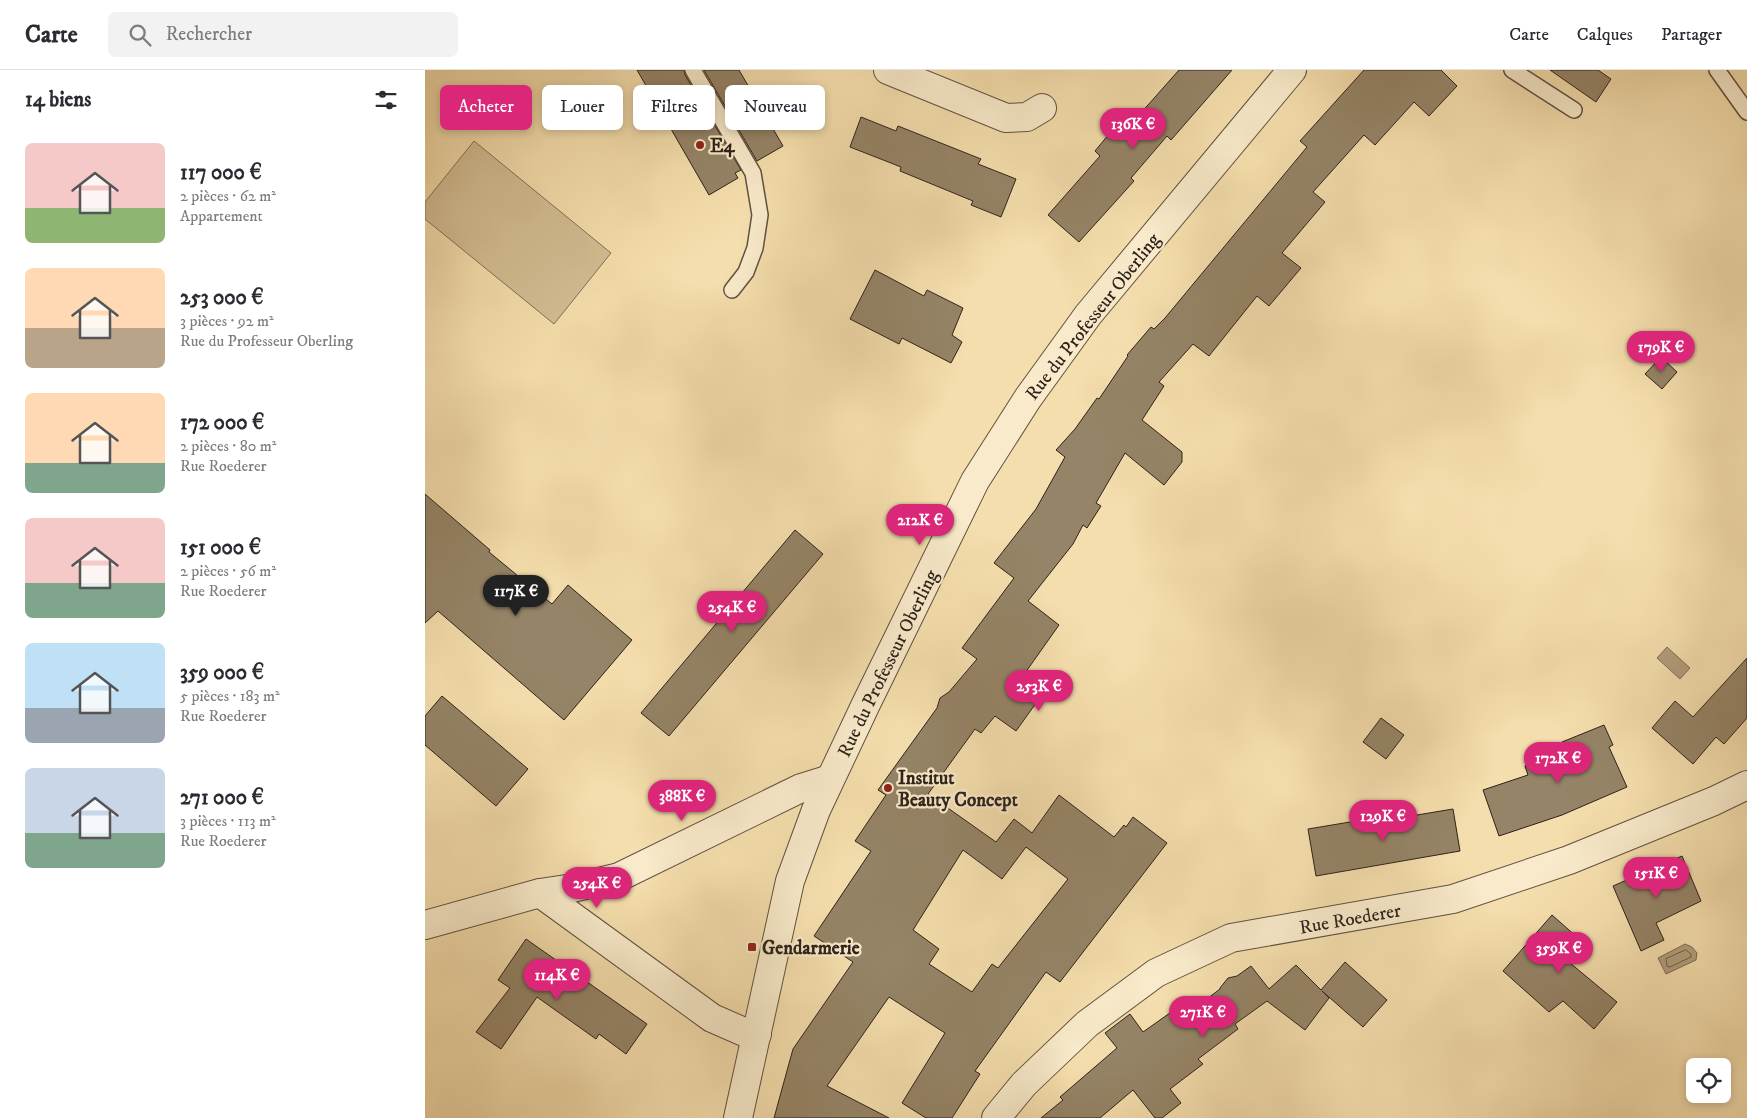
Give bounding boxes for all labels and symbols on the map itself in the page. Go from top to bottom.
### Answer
pin: 136K € [1092,108,1174,150]
place label: E4 [710,135,735,158]
marker: E4 [694,139,706,151]
street label: Rue du Professeur Oberling [1021,228,1166,405]
pin: 179K € [1620,330,1702,373]
pin: 212K € [879,504,961,546]
street label: Rue du Professeur Oberling [833,566,944,761]
pin: 117K € [475,574,557,617]
pin: 254K € [691,590,773,633]
pin: 253K € [998,670,1080,712]
pin: 172K € [1517,742,1599,784]
place label: Institut Beauty Concept [898,767,1019,812]
pin: 388K € [641,780,723,822]
marker: Institut Beauty Concept [882,782,894,794]
pin: 129K € [1342,800,1424,842]
pin: 151K € [1615,856,1697,899]
pin: 254K € [556,866,638,909]
street label: Rue Roederer [1298,899,1403,940]
pin: 359K € [1518,932,1600,974]
place label: Gendarmerie [762,937,860,960]
marker: Gendarmerie [746,941,758,953]
pin: 114K € [516,958,598,1001]
pin: 271K € [1162,996,1244,1038]

